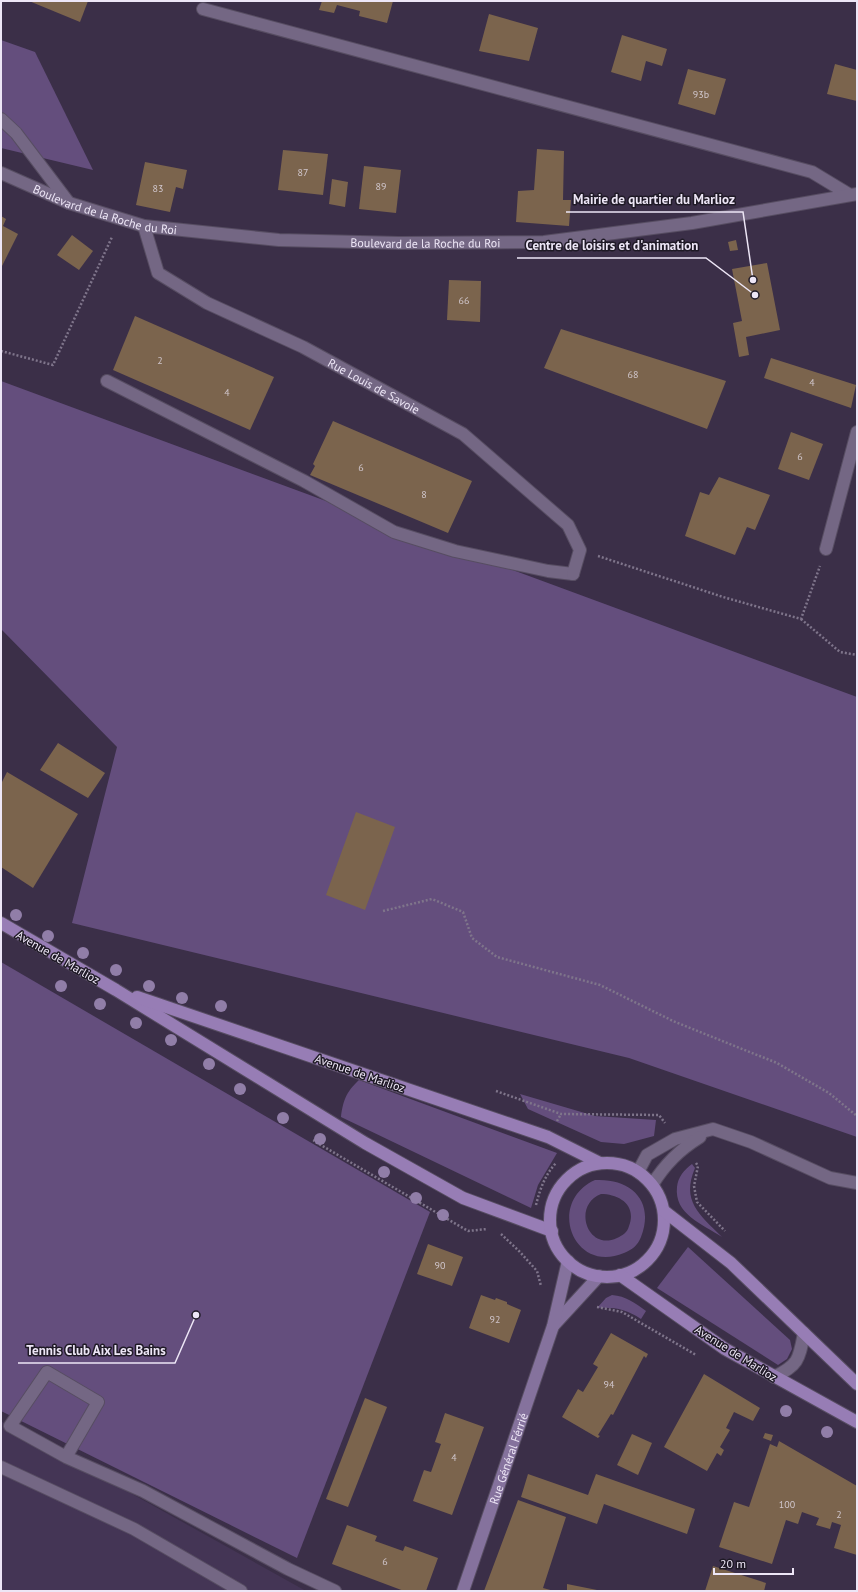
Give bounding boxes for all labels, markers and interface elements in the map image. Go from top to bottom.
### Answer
house number: 93b [693,88,709,101]
house number: 87 [298,166,308,179]
house number: 89 [376,180,386,193]
street label: Boulevard de la Roche du Roi [31,181,178,237]
house number: 83 [153,182,163,195]
callout: Mairie de quartier du Marlioz [566,187,743,212]
text: Mairie de quartier du Marlioz [573,191,735,208]
callout: Centre de loisirs et d'animation [517,233,706,258]
street label: Boulevard de la Roche du Roi [350,234,501,251]
text: Centre de loisirs et d'animation [526,237,698,254]
house number: 66 [459,294,469,307]
house number: 2 [157,354,163,367]
street label: Rue Louis de Savoie [326,355,423,417]
house number: 68 [628,368,638,381]
house number: 4 [809,376,815,389]
house number: 4 [224,386,230,399]
house number: 6 [797,450,803,463]
house number: 6 [358,461,364,474]
house number: 8 [421,488,427,501]
street label: Avenue de Marlioz [13,927,103,987]
street label: Avenue de Marlioz [313,1051,407,1095]
house number: 90 [435,1259,446,1272]
house number: 92 [490,1313,500,1326]
street label: Avenue de Marlioz [692,1322,780,1384]
callout: Tennis Club Aix Les Bains [18,1338,175,1363]
text: Tennis Club Aix Les Bains [26,1342,166,1359]
house number: 94 [604,1378,615,1391]
street label: Rue Général Férrié [486,1411,530,1506]
house number: 4 [451,1451,457,1464]
house number: 100 [779,1498,796,1511]
house number: 2 [836,1508,842,1521]
scale bar [714,1550,793,1576]
house number: 6 [382,1555,388,1568]
text: 20 m [720,1556,746,1571]

